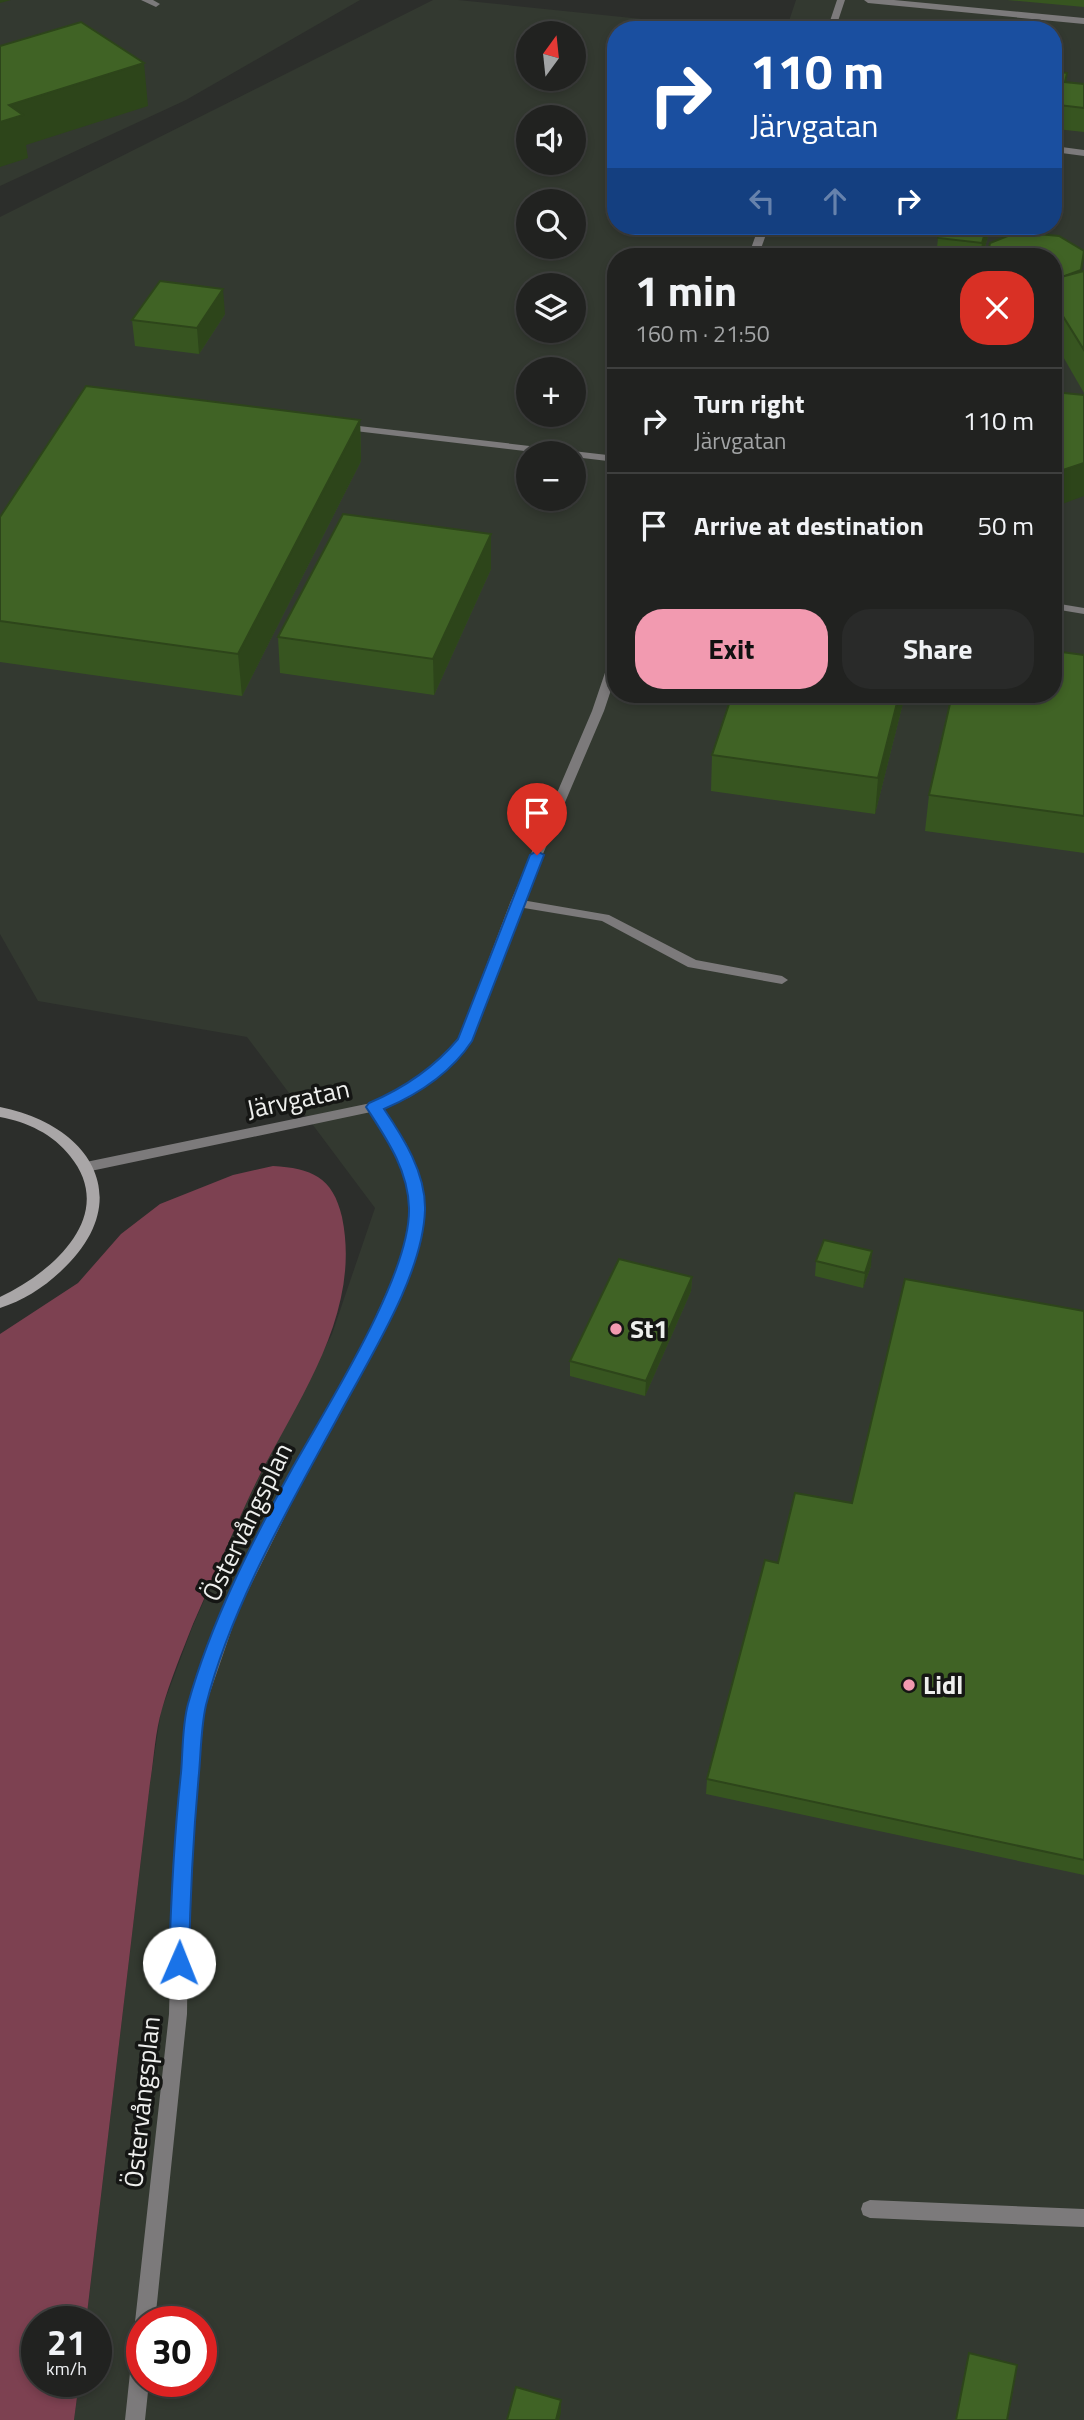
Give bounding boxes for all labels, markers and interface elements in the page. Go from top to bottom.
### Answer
north arrow [516,21,586,91]
map controls [516,21,586,511]
text: 110 m [750,33,884,108]
icon: right [635,49,726,140]
text: Järvgatan [750,101,878,149]
button: sound [516,105,586,175]
icon: left [743,182,781,220]
icon: ahead [816,182,854,220]
icon: right [889,182,927,220]
button: search [516,189,586,259]
text: 1 min [635,258,737,322]
button: close [960,271,1034,345]
button: layers [516,273,586,343]
text: 160 m · 21:50 [635,316,770,351]
button: + [516,357,586,427]
text: Turn right [694,384,805,423]
text: 110 m [963,401,1034,440]
icon: right [635,402,673,440]
text: Järvgatan [694,423,786,458]
button: − [516,441,586,511]
text: Arrive at destination [694,506,924,545]
text: 50 m [977,506,1034,545]
icon: arrive [635,507,673,545]
button: Exit [635,609,828,689]
button: Share [842,609,1034,689]
pin [507,783,567,855]
icon: arrive [518,794,556,832]
street label: Järvgatan [243,1069,353,1128]
place label: St1 [630,1309,668,1348]
marker: St1 [608,1321,624,1337]
street label: Östervångsplan [191,1436,302,1608]
place label: Lidl [923,1665,963,1704]
marker: Lidl [901,1677,917,1693]
position arrow [142,1926,216,2000]
street label: Östervångsplan [113,2014,170,2189]
speed limit sign: 30 [126,2306,217,2397]
text: 21 [47,2315,86,2369]
text: km/h [46,2355,87,2382]

